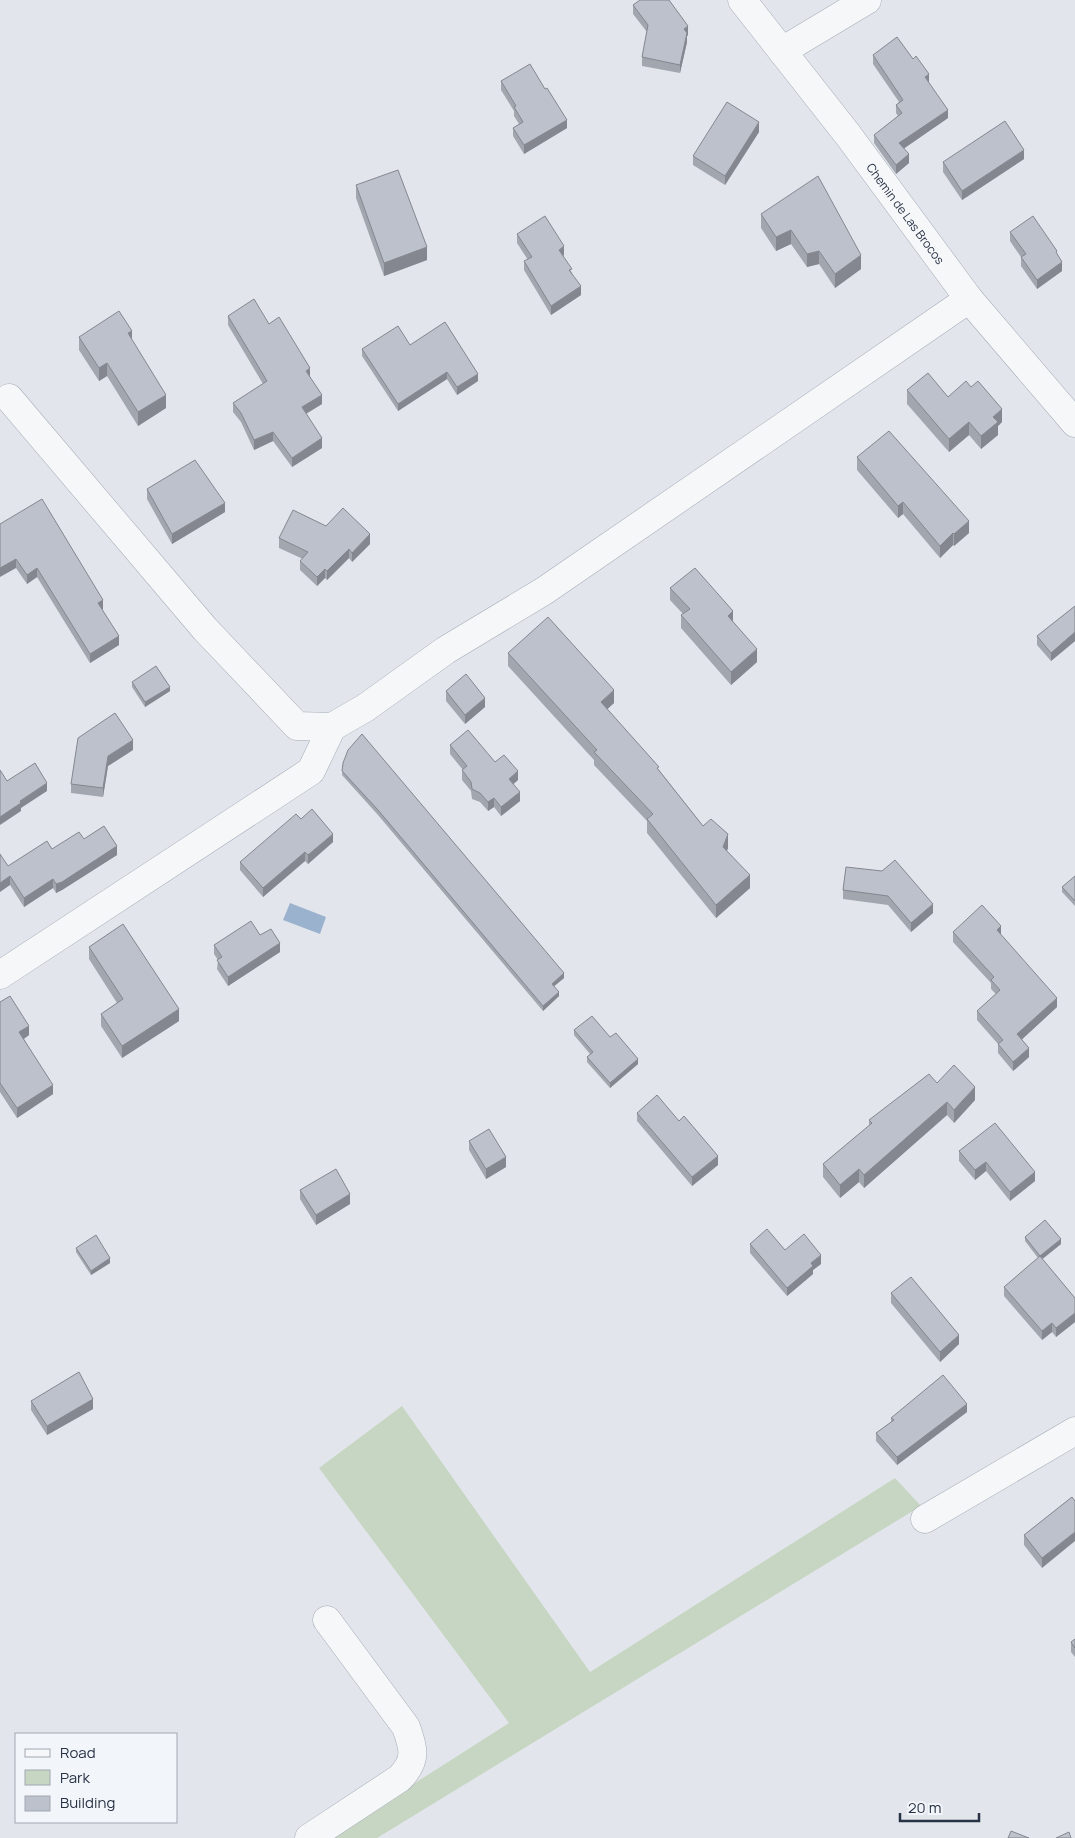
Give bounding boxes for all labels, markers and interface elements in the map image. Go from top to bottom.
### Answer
street label: Chemin de Las Brocos [863,159,949,267]
legend [15,1733,178,1823]
text: Road [60,1742,96,1763]
text: Park [60,1767,90,1788]
scale bar [900,1790,979,1822]
text: Building [60,1792,115,1813]
text: 20 m [908,1797,941,1818]

